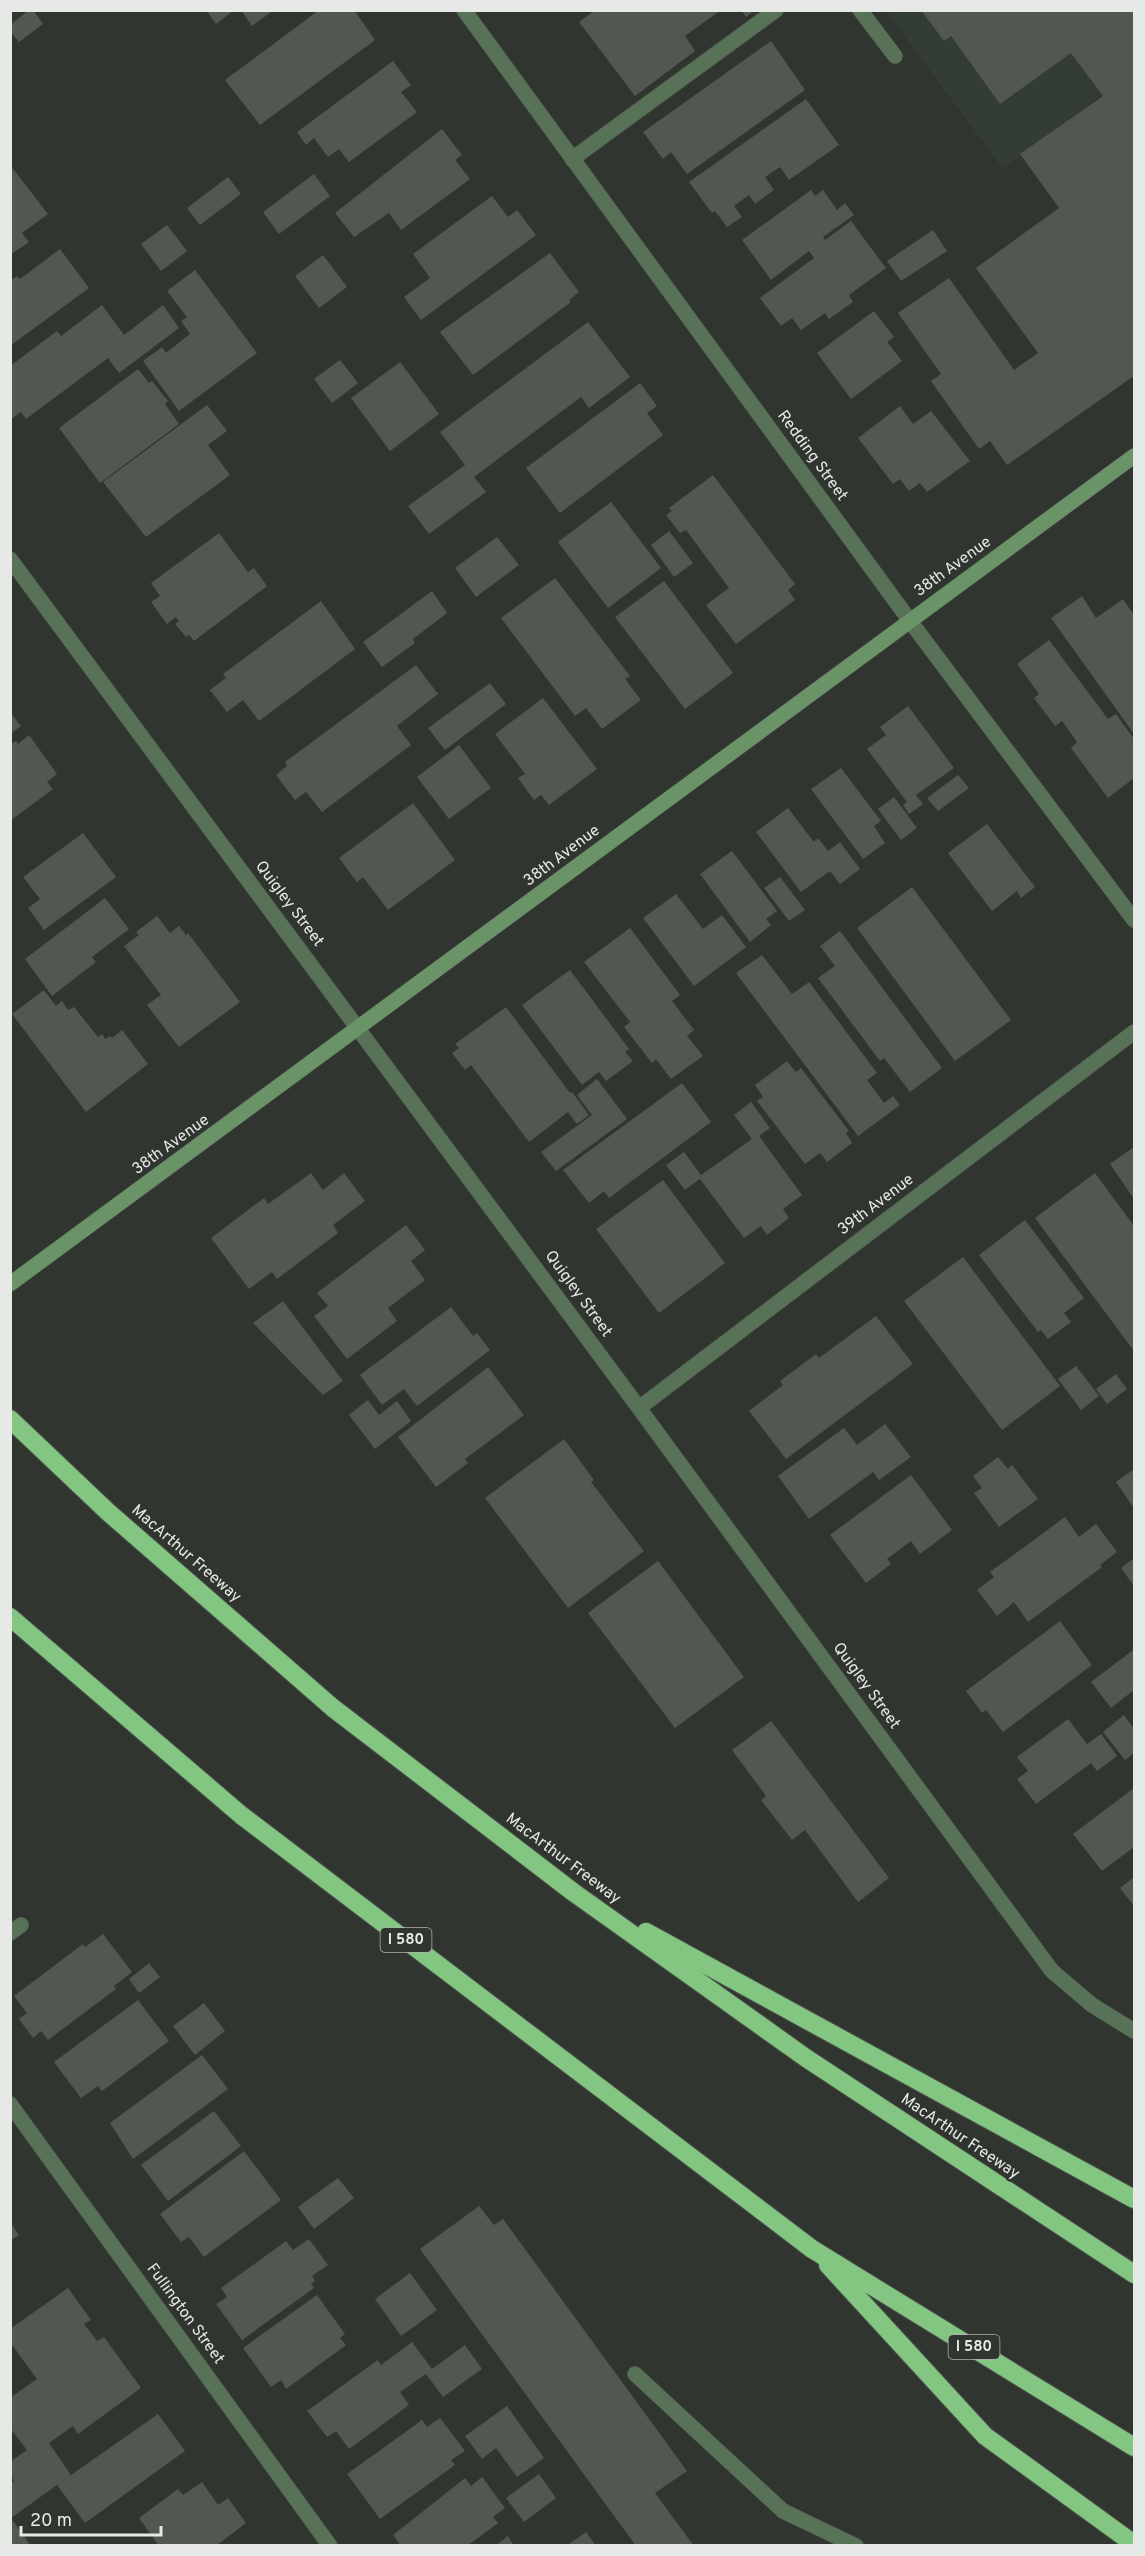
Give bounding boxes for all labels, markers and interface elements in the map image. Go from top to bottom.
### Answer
street label: Redding Street [772,407,852,505]
street label: 38th Avenue [911,532,995,602]
street label: 38th Avenue [520,821,604,891]
street label: Quigley Street [250,857,328,951]
street label: 38th Avenue [129,1110,213,1180]
street label: 39th Avenue [834,1170,918,1240]
street label: Quigley Street [540,1247,616,1341]
street label: MacArthur Freeway [127,1501,245,1607]
street label: Quigley Street [828,1639,904,1733]
street label: MacArthur Freeway [501,1809,625,1909]
road number: I 580 [380,1928,432,1952]
street label: MacArthur Freeway [897,2090,1023,2184]
street label: Fullington Street [142,2260,228,2368]
road number: I 580 [948,2335,1000,2359]
scale bar [21,2499,160,2537]
text: 20 m [30,2510,72,2533]

